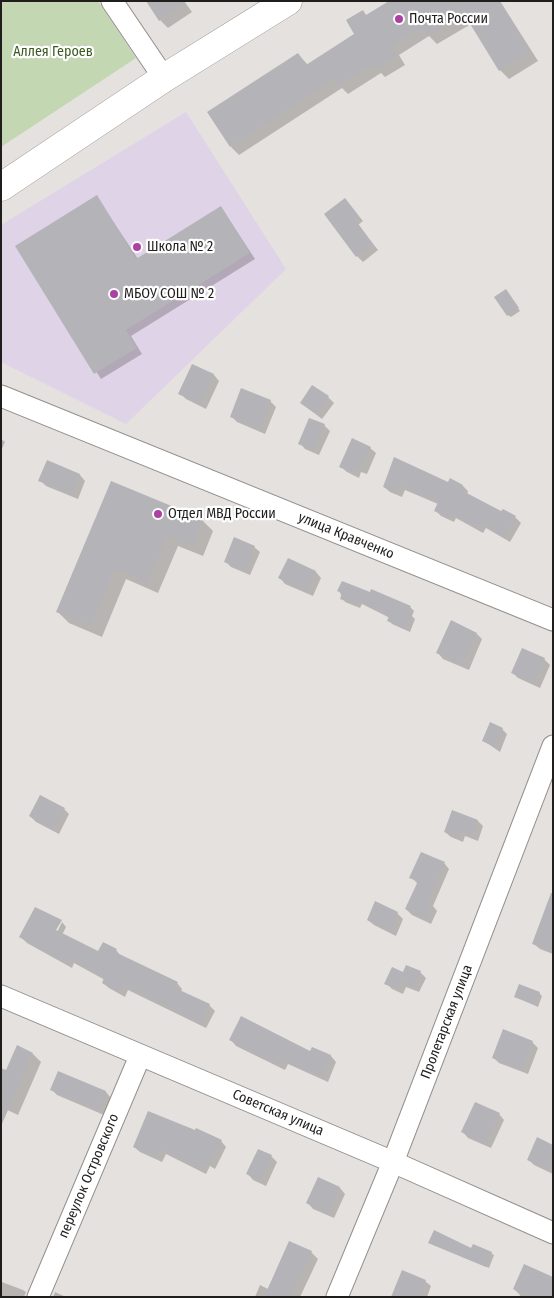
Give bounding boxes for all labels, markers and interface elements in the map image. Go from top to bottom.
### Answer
place label: Почта России [409,11,488,27]
marker: Почта России [393,13,405,25]
park label: Аллея Героев [13,44,93,60]
place label: Школа № 2 [147,239,213,255]
marker: Школа № 2 [131,241,143,253]
place label: МБОУ СОШ № 2 [124,286,214,302]
marker: МБОУ СОШ № 2 [108,288,120,300]
place label: Отдел МВД России [168,506,276,522]
marker: Отдел МВД России [152,508,164,520]
street label: улица Кравченко [296,509,396,563]
street label: Пролетарская улица [417,963,477,1081]
street label: Советская улица [230,1086,326,1140]
street label: переулок Островского [55,1111,123,1241]

